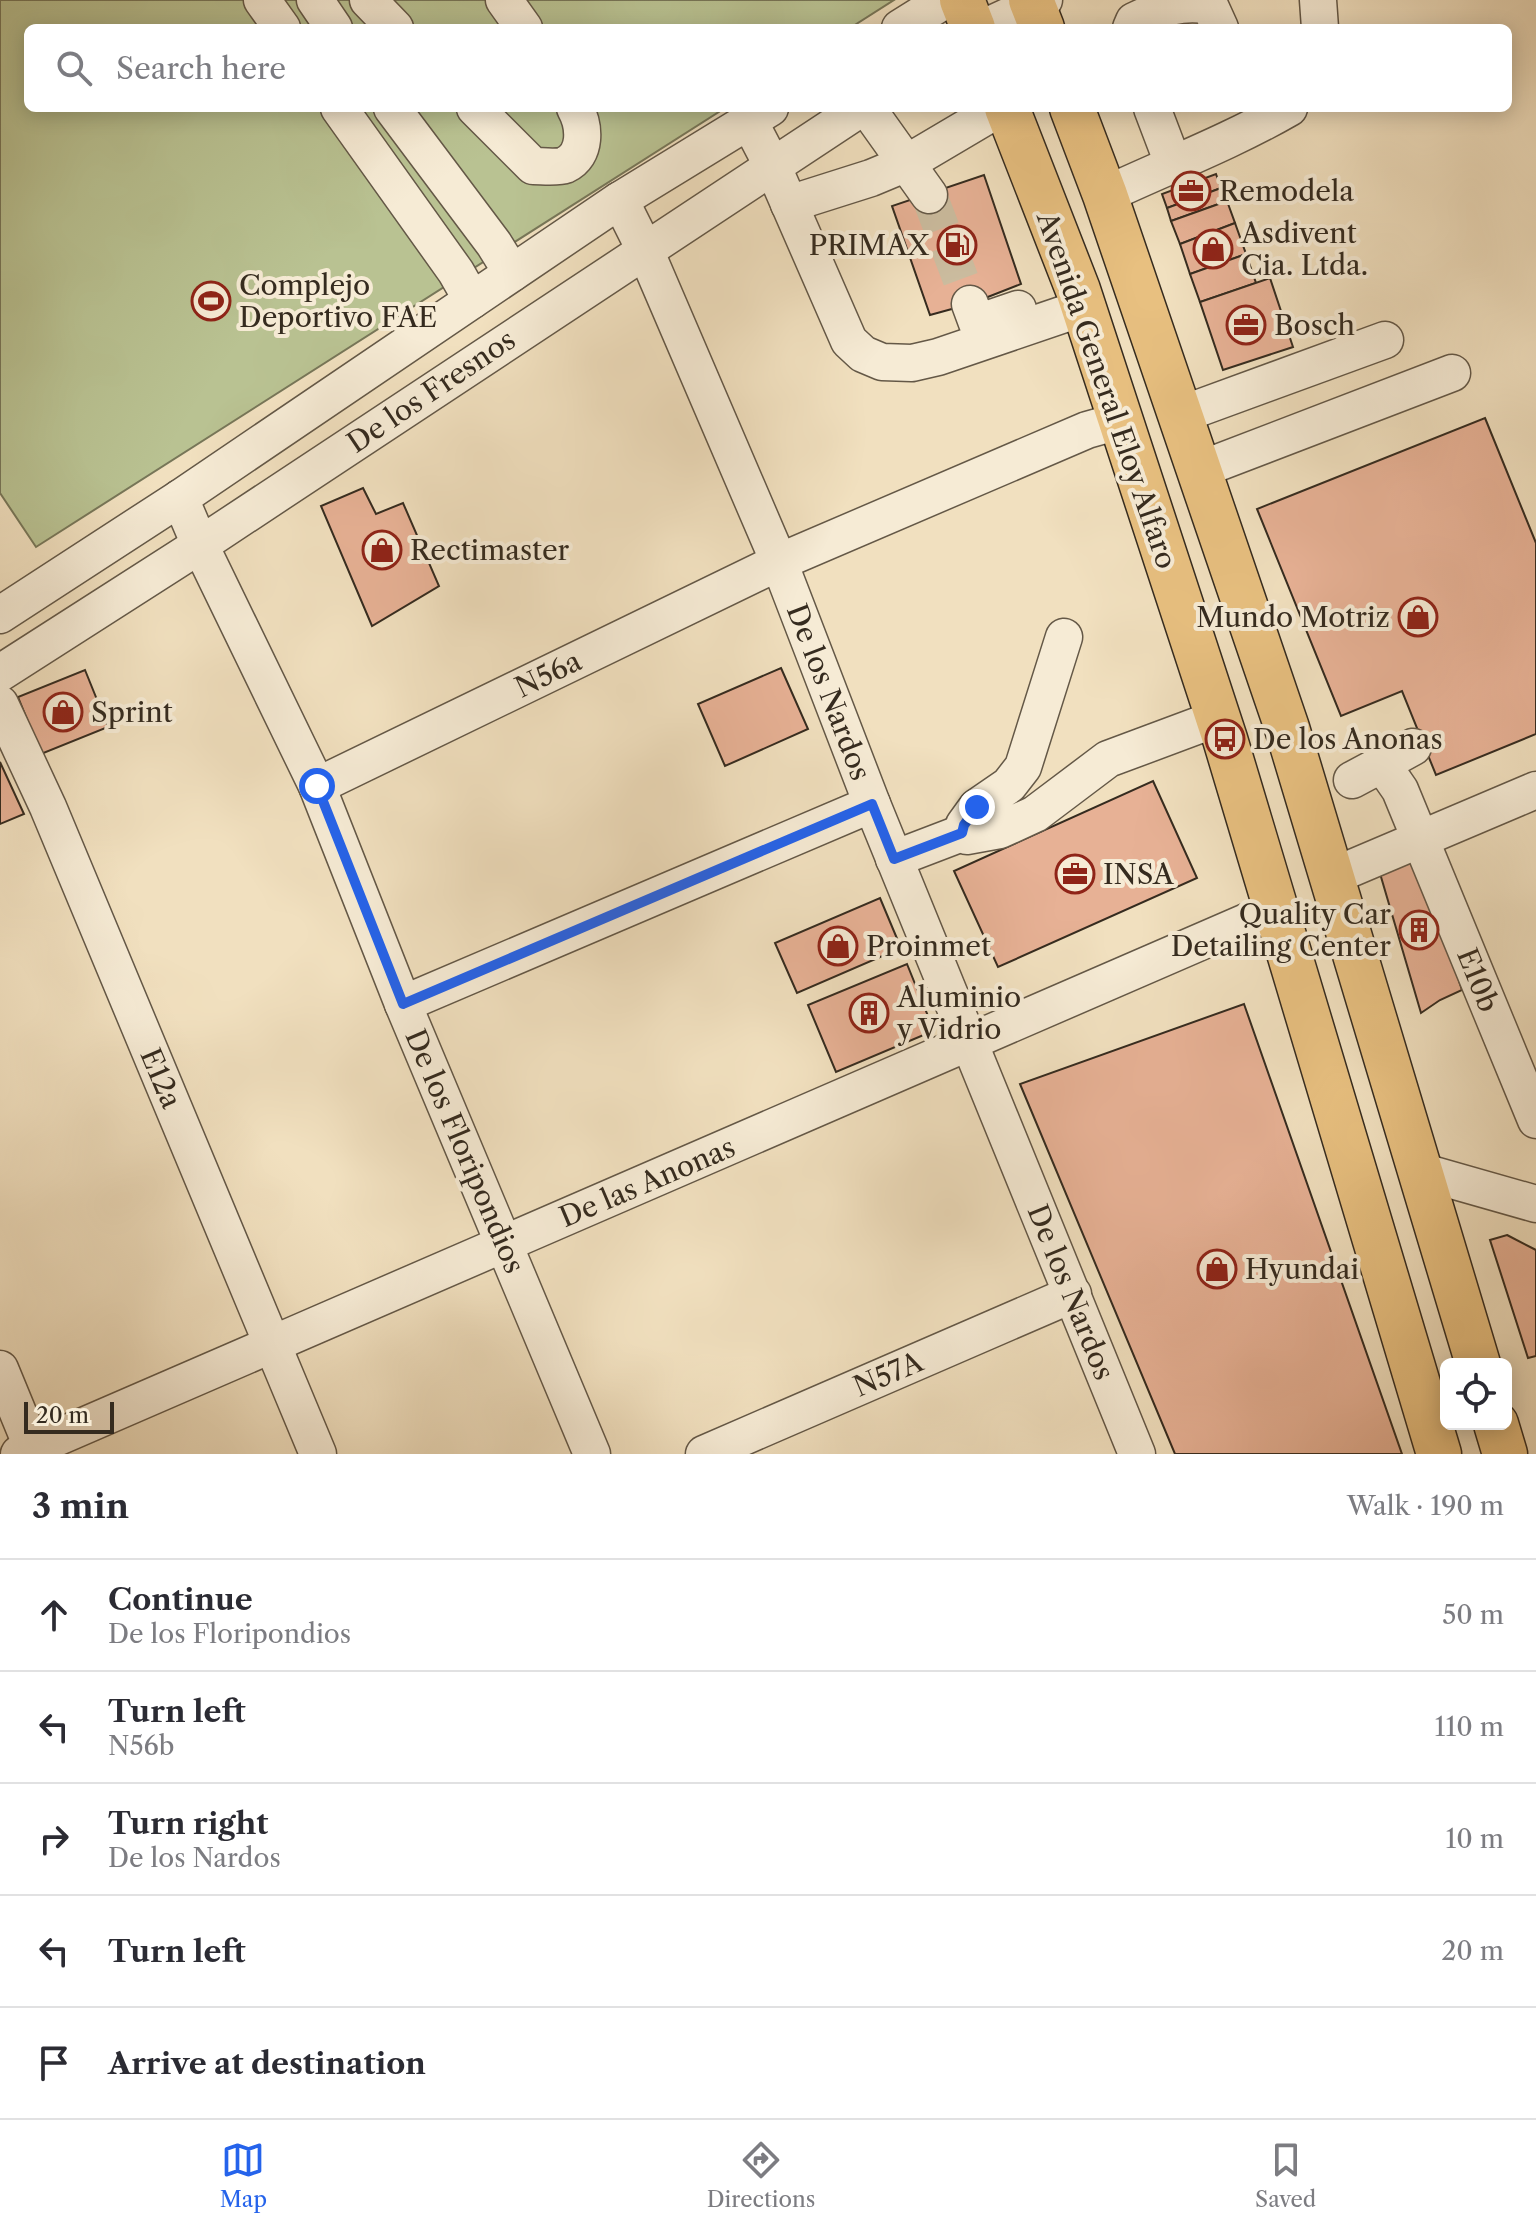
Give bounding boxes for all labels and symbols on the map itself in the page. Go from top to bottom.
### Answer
office icon: Remodela [1170,170,1212,212]
place label: Remodela [1219,174,1354,208]
street label: Avenida General Eloy Alfaro [1030,206,1184,573]
place label: Asdivent Cia. Ltda. [1240,216,1368,282]
fuel station icon: PRIMAX [936,224,978,266]
place label: PRIMAX [809,228,930,262]
shop icon: Asdivent Cia. Ltda. [1192,228,1234,270]
place label: Complejo Deportivo FAE [239,268,437,334]
sports icon: Complejo Deportivo FAE [190,280,232,322]
office icon: Bosch [1225,304,1267,346]
place label: Bosch [1274,308,1355,342]
street label: De los Fresnos [341,322,521,460]
shop icon: Rectimaster [361,529,403,571]
place label: Rectimaster [410,533,570,567]
shop icon: Mundo Motriz [1397,596,1439,638]
street label: De los Nardos [780,599,878,785]
place label: Mundo Motriz [1196,600,1390,634]
street label: N56a [509,643,587,705]
shop icon: Sprint [42,691,84,733]
place label: Sprint [91,695,173,729]
bus stop icon: De los Anonas [1204,718,1246,760]
place label: De los Anonas [1253,722,1443,756]
route start [299,768,335,804]
route end [959,789,995,825]
office icon: INSA [1054,853,1096,895]
place label: INSA [1103,857,1175,891]
place label: Quality Car Detailing Center [1171,897,1391,963]
building icon: Quality Car Detailing Center [1398,909,1440,951]
shop icon: Proinmet [817,925,859,967]
place label: Proinmet [866,929,991,963]
street label: E10b [1450,943,1506,1017]
place label: Aluminio y Vidrio [896,980,1021,1046]
building icon: Aluminio y Vidrio [848,992,890,1034]
street label: De los Floripondios [398,1024,532,1278]
street label: E12a [133,1043,189,1113]
street label: De las Anonas [554,1130,740,1234]
street label: De los Nardos [1020,1199,1122,1385]
shop icon: Hyundai [1196,1248,1238,1290]
place label: Hyundai [1245,1252,1359,1286]
street label: N57A [848,1344,929,1404]
scale bar [24,1398,114,1434]

